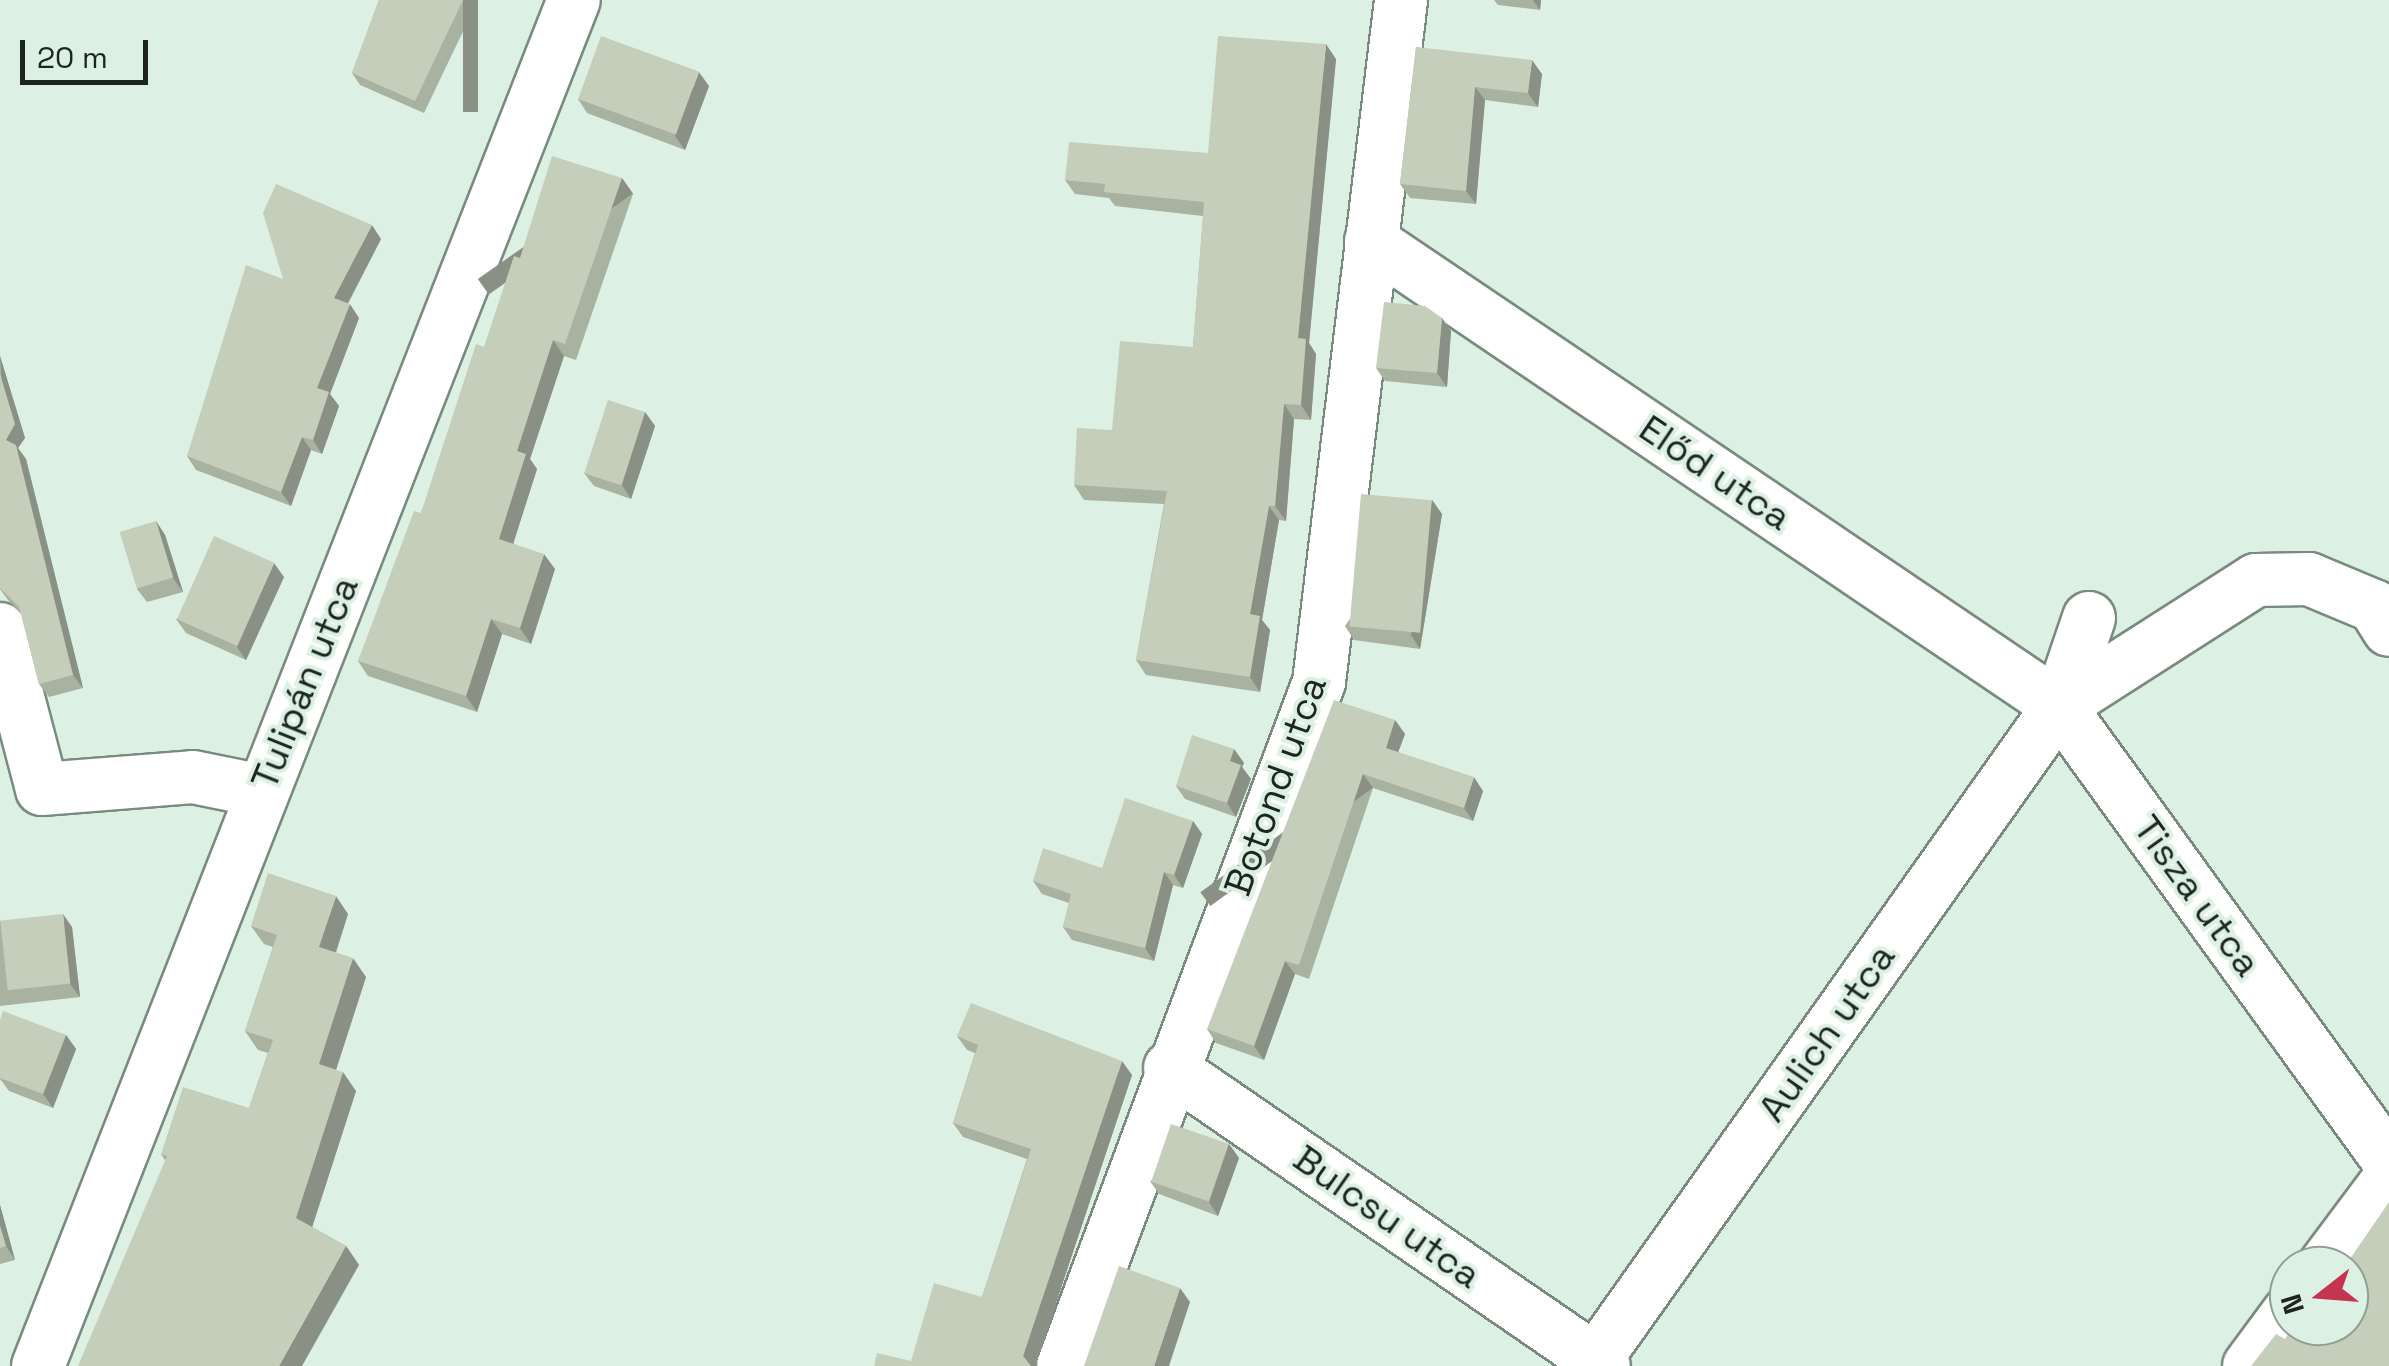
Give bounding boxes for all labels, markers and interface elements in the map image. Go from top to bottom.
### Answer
scale bar [25,20,152,82]
text: 20 m [37,38,108,77]
street label: Előd utca [1631,406,1799,540]
street label: Tulipán utca [242,570,368,796]
street label: Botond utca [1215,670,1337,902]
street label: Tisza utca [2124,807,2270,985]
street label: Aulich utca [1749,935,1905,1131]
street label: Bulcsu utca [1285,1136,1489,1298]
north arrow [2269,1246,2369,1346]
text: N [2272,1290,2312,1318]

